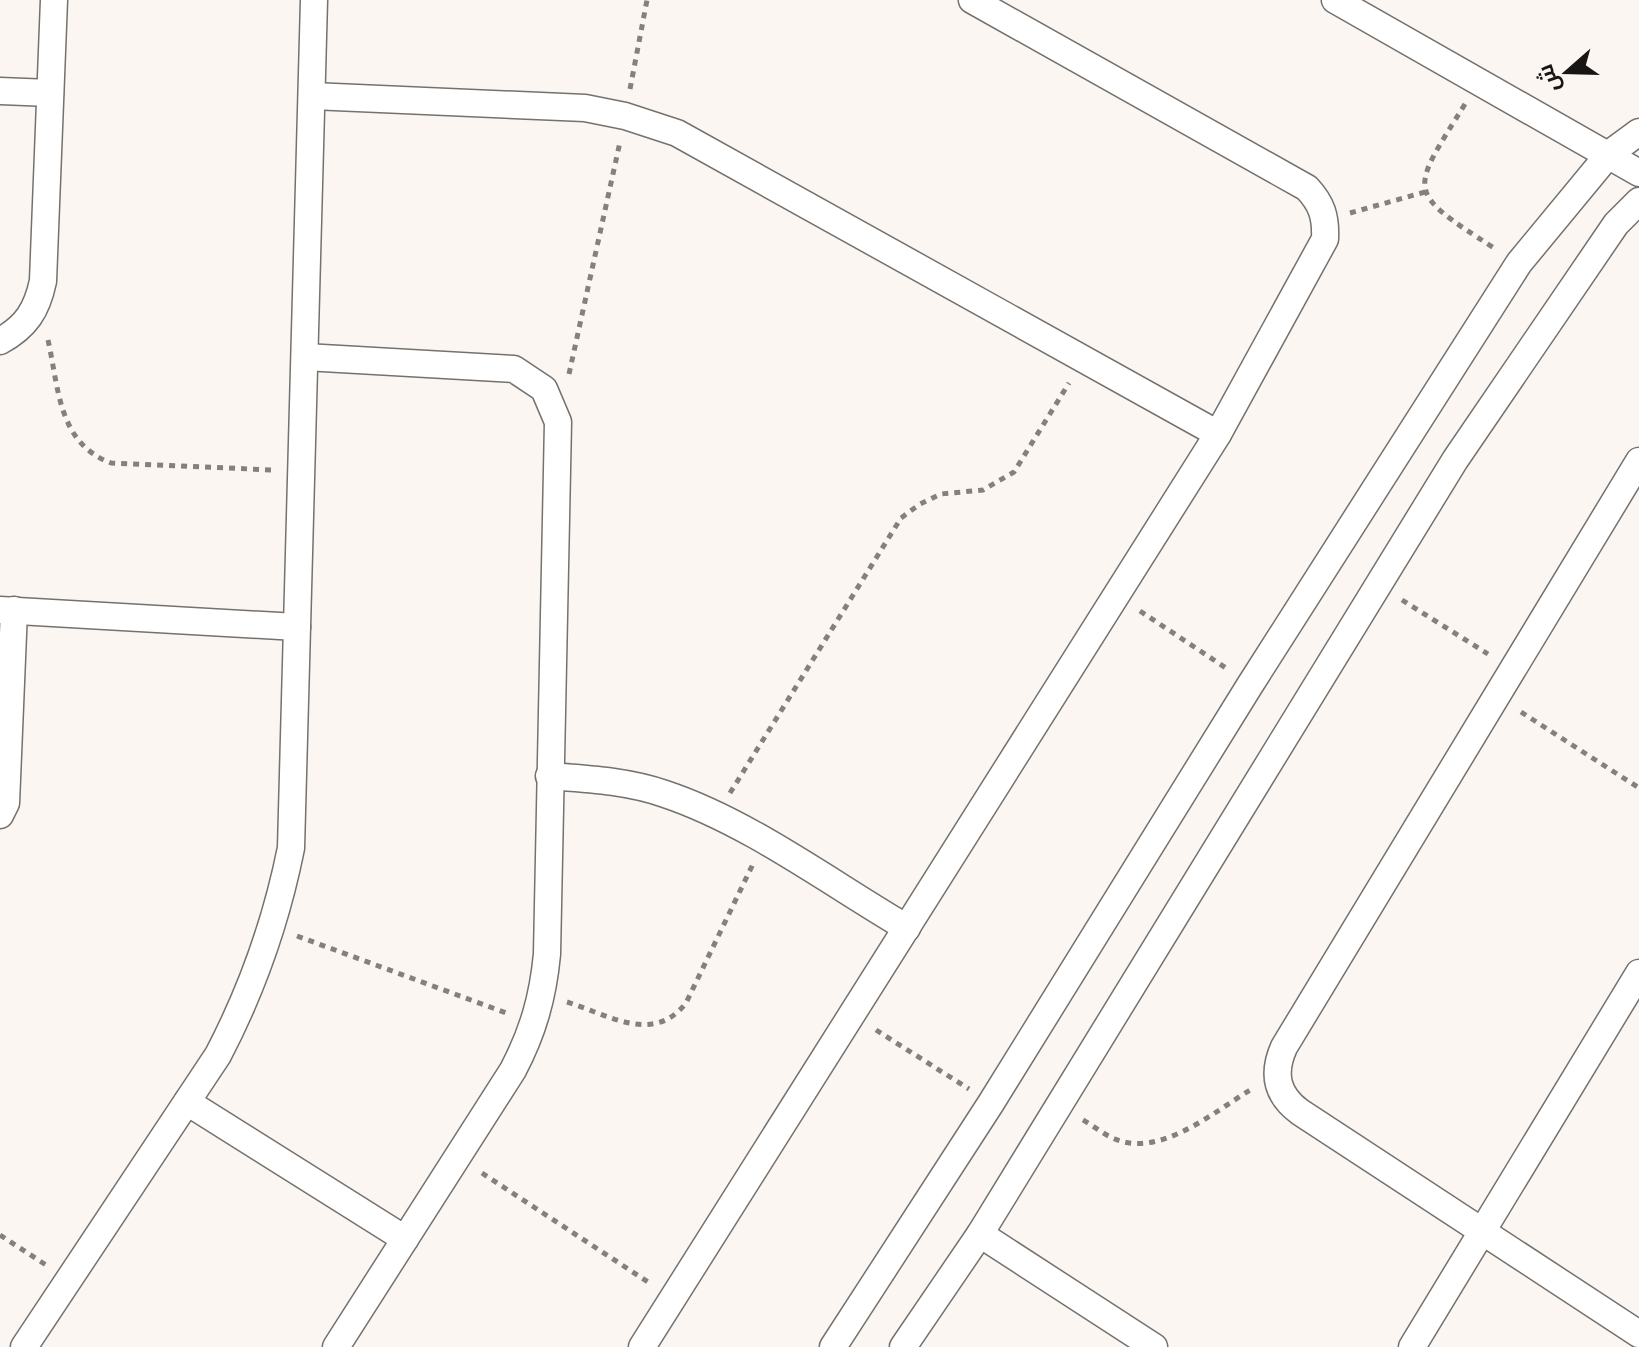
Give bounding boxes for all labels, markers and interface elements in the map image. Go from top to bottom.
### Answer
north arrow [1527,32,1607,112]
text: ش [1531,61,1566,97]

